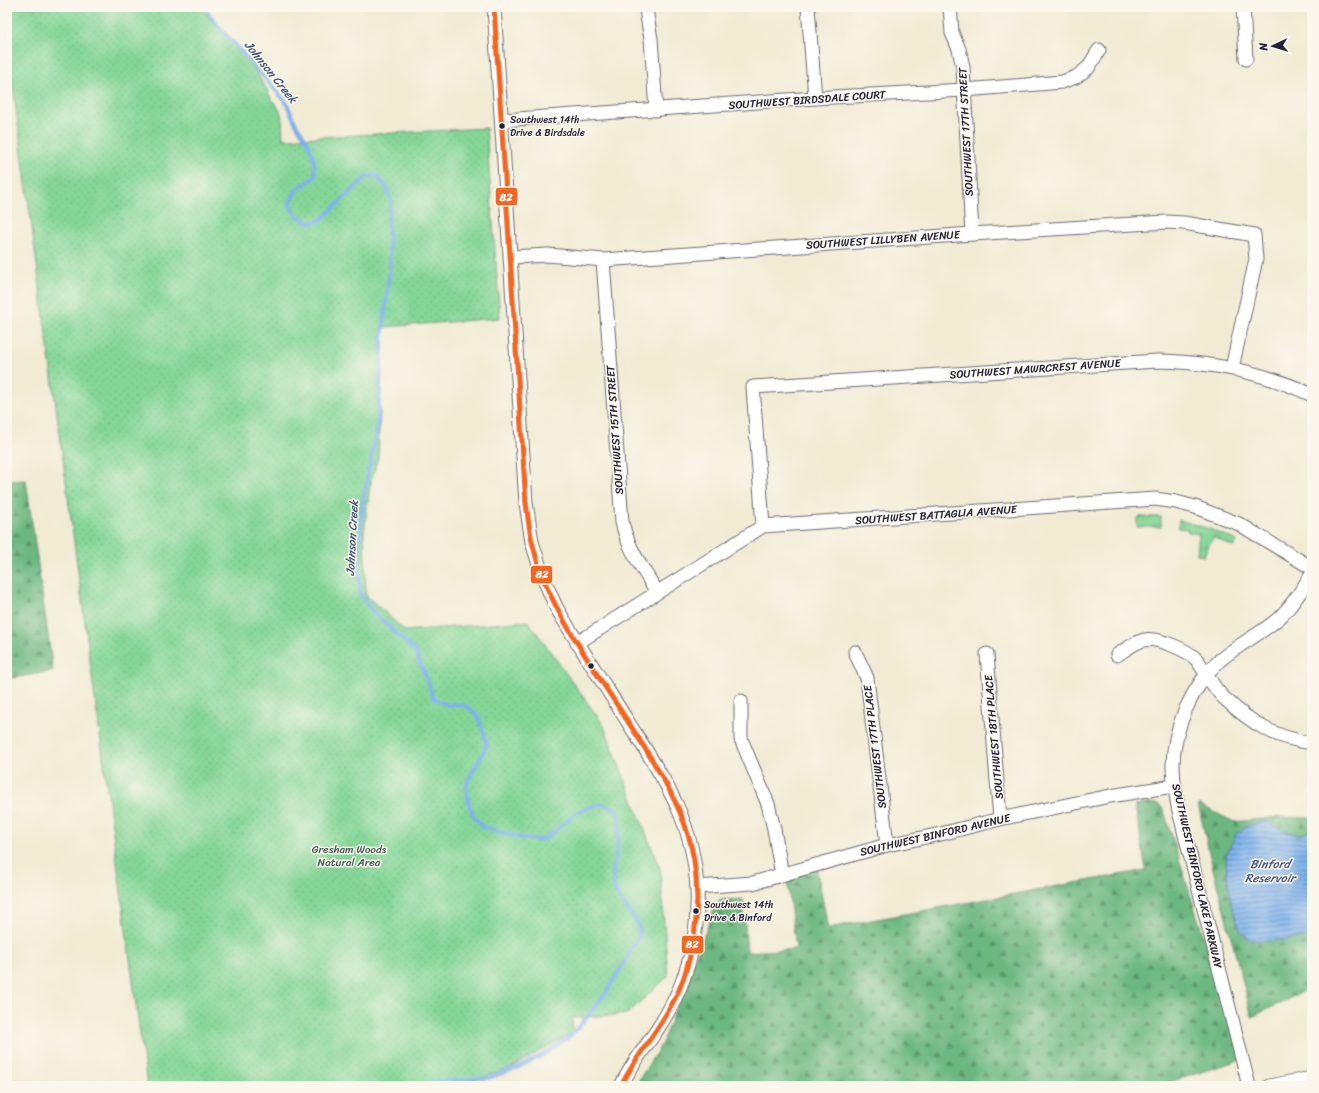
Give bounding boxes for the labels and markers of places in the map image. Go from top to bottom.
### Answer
place label: Southwest 14th Drive & Birdsdale [510,111,585,142]
marker: Southwest 14th Drive & Birdsdale [497,121,507,131]
unlabelled marker [586,661,596,671]
place label: Southwest 14th Drive & Binford [704,896,773,927]
marker: Southwest 14th Drive & Binford [691,906,701,916]

